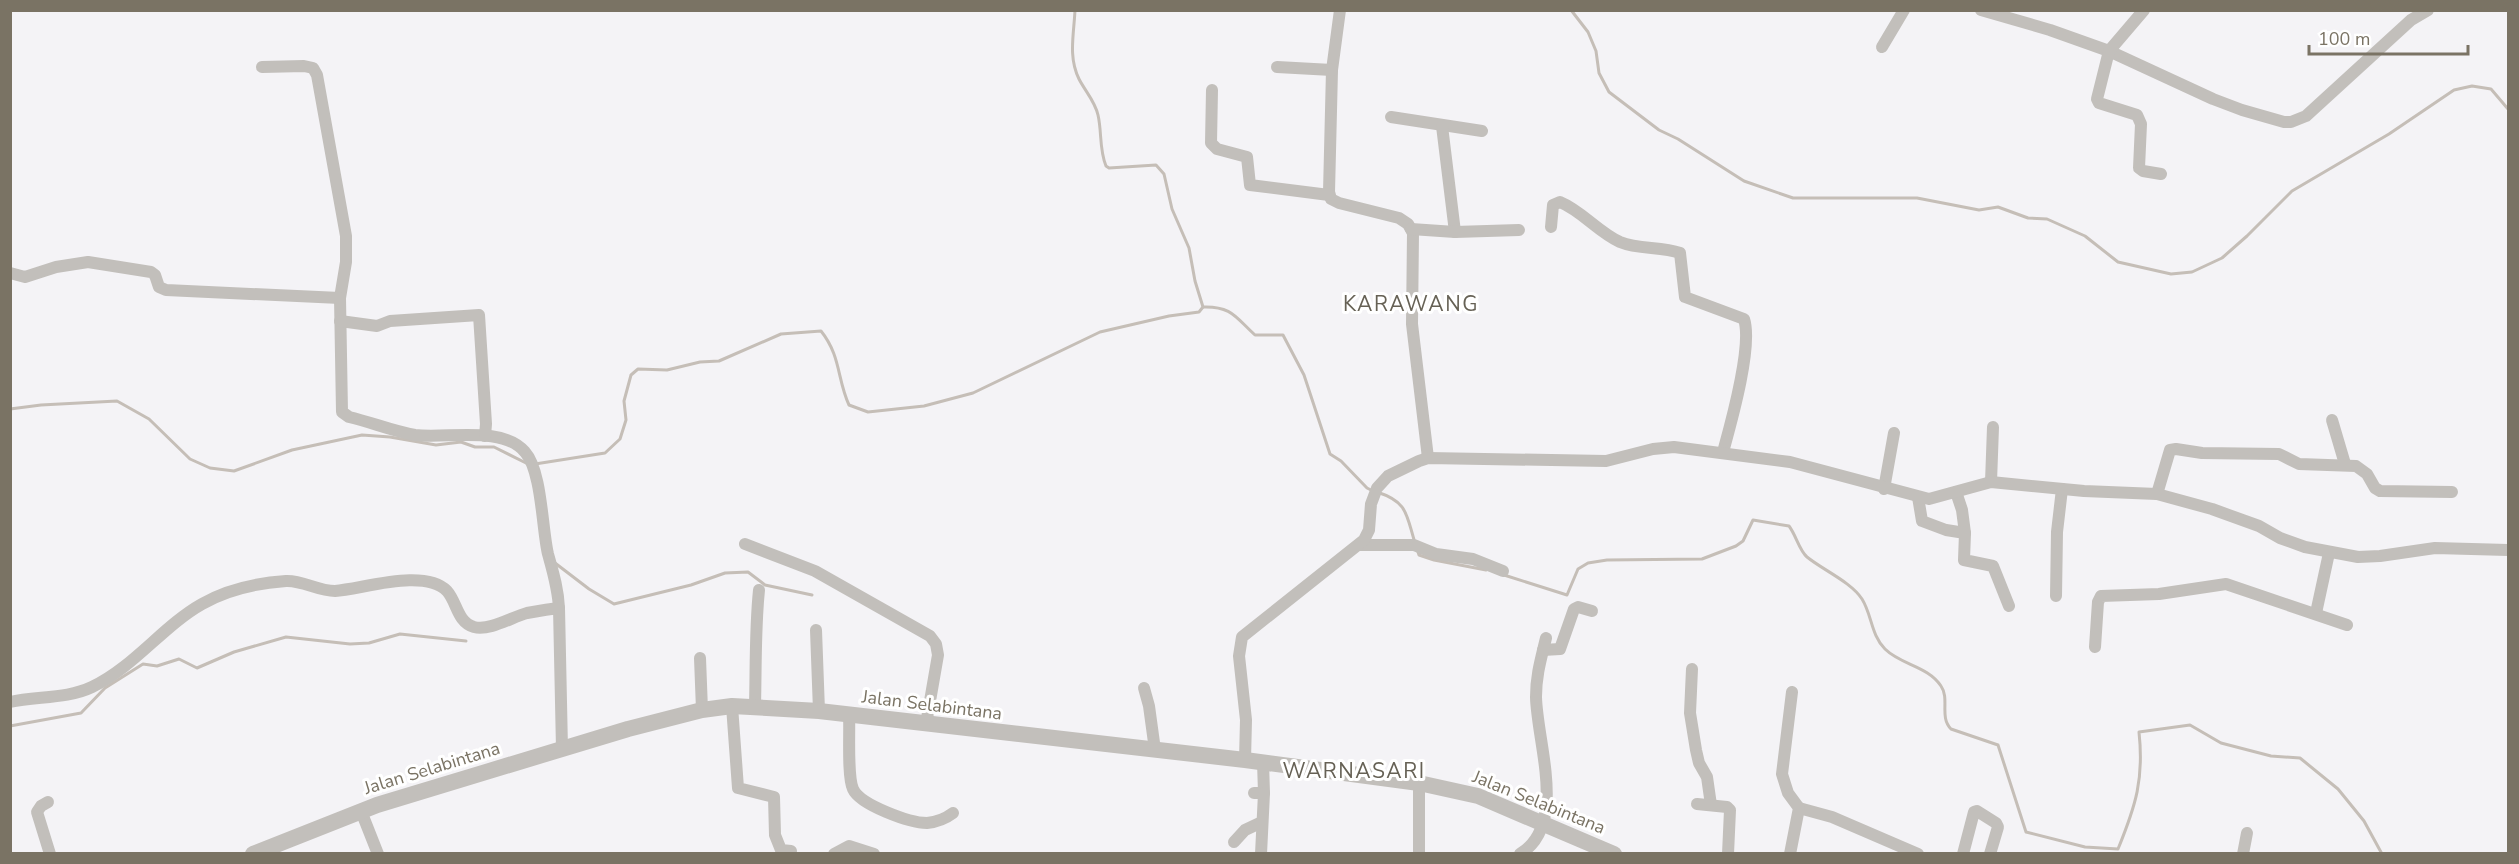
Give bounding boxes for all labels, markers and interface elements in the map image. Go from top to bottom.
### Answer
scale bar [2309,18,2468,56]
text: 100 m [2318,27,2370,51]
district label: KARAWANG [1343,290,1479,318]
street label: Jalan Selabintana [860,684,1003,726]
street label: Jalan Selabintana [360,736,503,800]
district label: WARNASARI [1282,757,1426,785]
street label: Jalan Selabintana [1468,764,1609,840]

